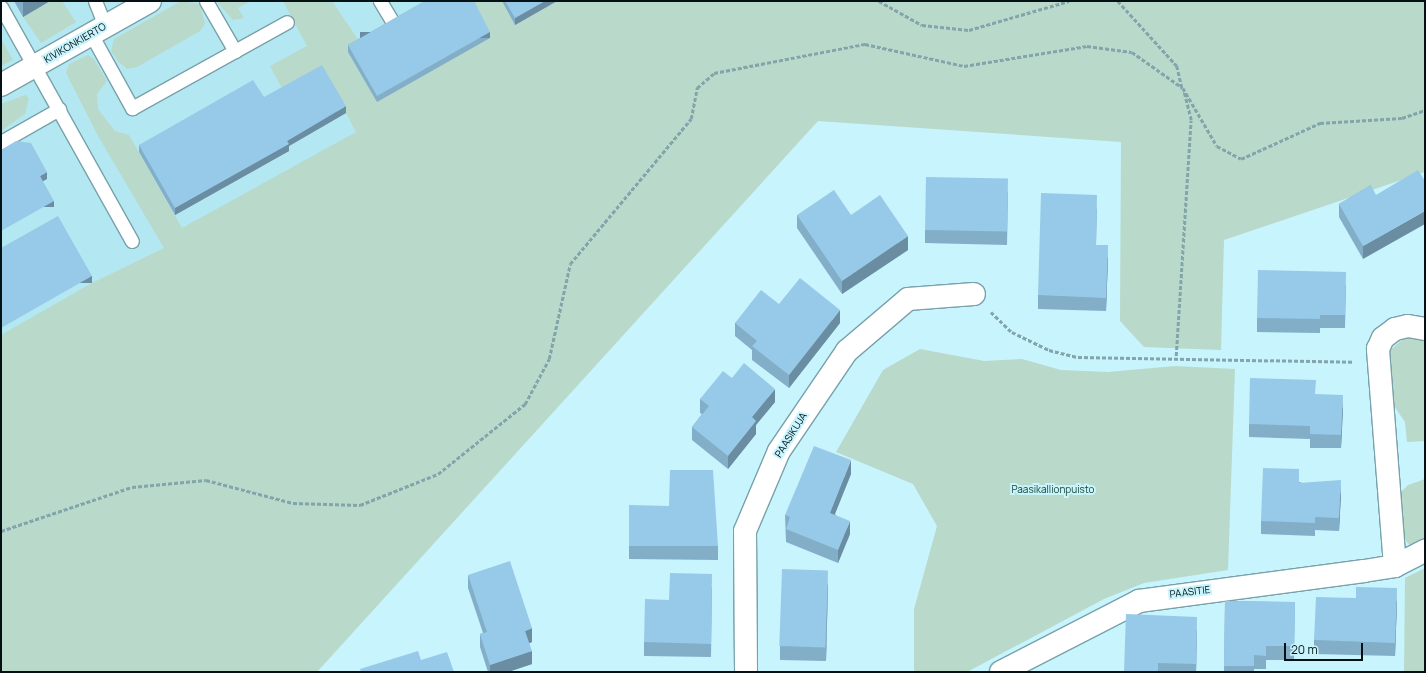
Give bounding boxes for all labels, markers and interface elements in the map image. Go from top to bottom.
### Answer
street label: KIVIKONKIERTO [42,20,108,66]
street label: PAASIKUJA [773,410,809,460]
park label: Paasikallionpuisto [1011,484,1095,496]
street label: PAASITIE [1169,584,1211,600]
scale bar [1286,635,1365,661]
text: 20 m [1291,641,1318,658]

